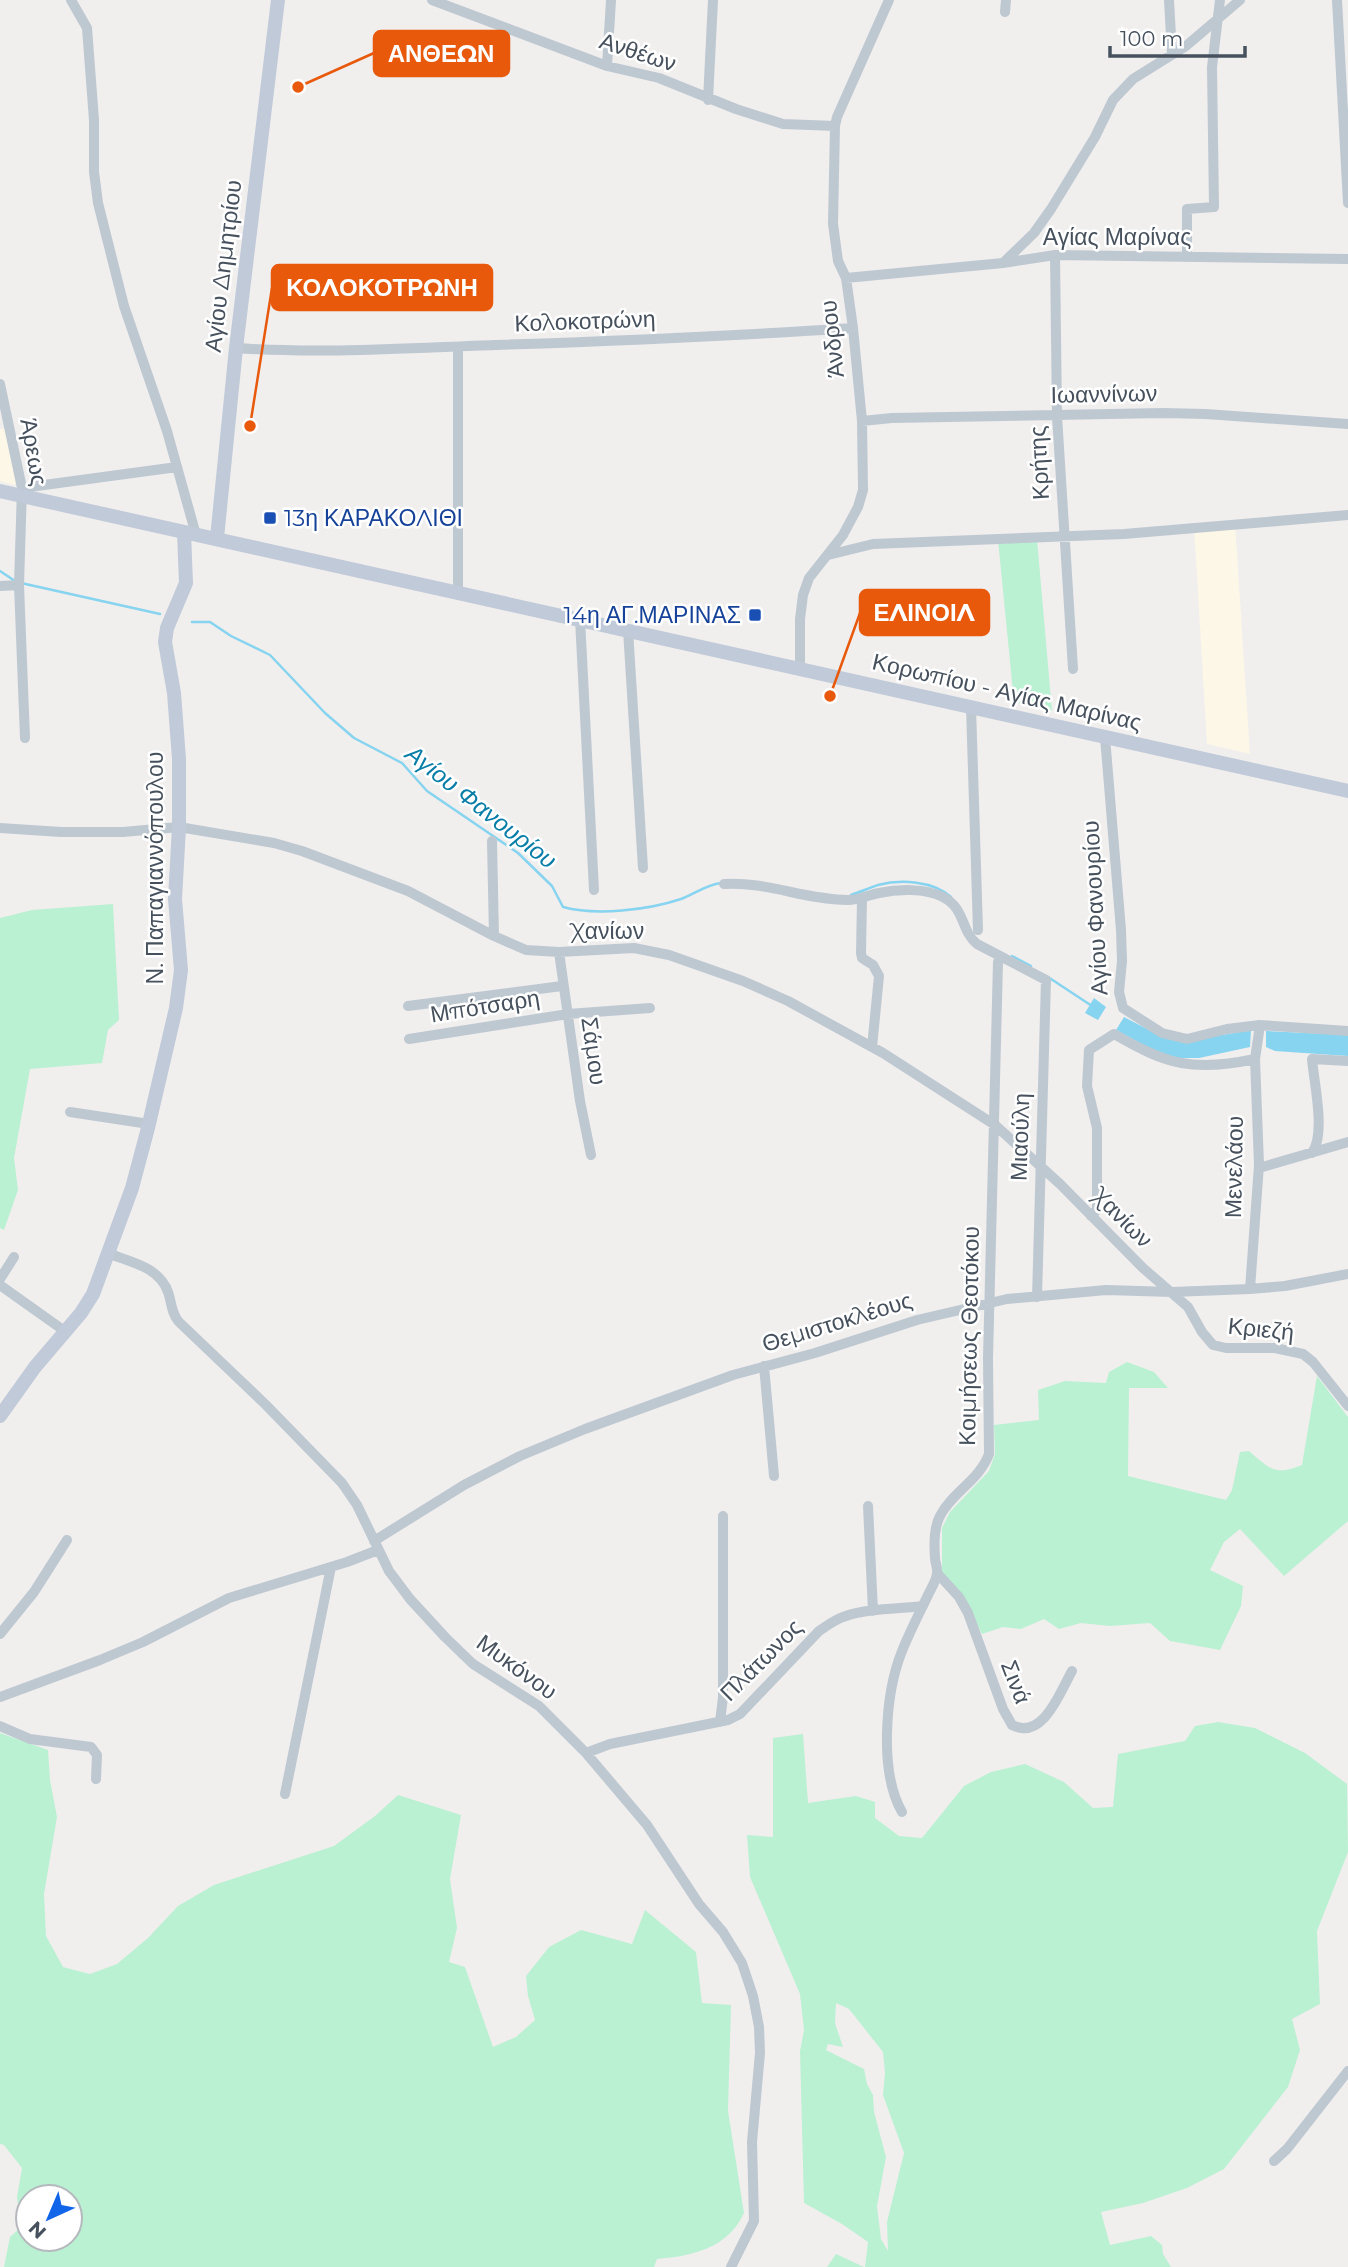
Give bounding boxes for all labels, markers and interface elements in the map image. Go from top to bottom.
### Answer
scale bar [1110,14,1245,58]
street label: Ανθέων [596,26,680,78]
text: 100 m [1120,26,1183,51]
callout: ΑΝΘΕΩΝ [374,31,509,76]
text: ΑΝΘΕΩΝ [388,39,494,68]
street label: Αγίου Δημητρίου [199,178,247,354]
street label: Αγίας Μαρίνας [1043,223,1191,251]
callout: ΚΟΛΟΚΟΤΡΩΝΗ [272,265,492,310]
text: ΚΟΛΟΚΟΤΡΩΝΗ [286,273,478,302]
street label: Άνδρου [814,299,850,379]
street label: Κολοκοτρώνη [514,305,656,337]
street label: Ιωαννίνων [1050,379,1158,409]
street label: Άρεως [14,416,54,488]
street label: Κρήτης [1023,425,1055,501]
place label: 13η ΚΑΡΑΚΟΛΙΘΙ [284,504,463,532]
marker: 13η ΚΑΡΑΚΟΛΙΘΙ [262,510,278,526]
callout: ΕΛΙΝΟΙΛ [860,590,989,635]
text: ΕΛΙΝΟΙΛ [873,598,976,627]
place label: 14η ΑΓ.ΜΑΡΙΝΑΣ [563,601,741,629]
marker: 14η ΑΓ.ΜΑΡΙΝΑΣ [747,607,763,623]
street label: Κορωπίου - Αγίας Μαρίνας [870,647,1144,737]
water label: Αγίου Φανουρίου [398,737,563,875]
street label: Ν. Παπαγιαννόπουλου [141,752,169,984]
street label: Αγίου Φανουρίου [1076,820,1114,996]
street label: Χανίων [569,917,644,945]
street label: Μπότσαρη [428,984,542,1028]
street label: Σάμου [575,1015,613,1087]
street label: Μιαούλη [1004,1092,1036,1182]
street label: Μενελάου [1219,1116,1249,1218]
street label: Χανίων [1085,1180,1158,1253]
street label: Κοιμήσεως Θεοτόκου [953,1226,985,1446]
street label: Θεμιστοκλέους [759,1286,915,1358]
street label: Κριεζή [1227,1312,1295,1346]
street label: Πλάτωνος [714,1613,808,1707]
street label: Μυκόνου [471,1628,563,1706]
street label: Σινά [995,1656,1037,1708]
north arrow [14,2183,84,2253]
text: N [24,2216,51,2243]

